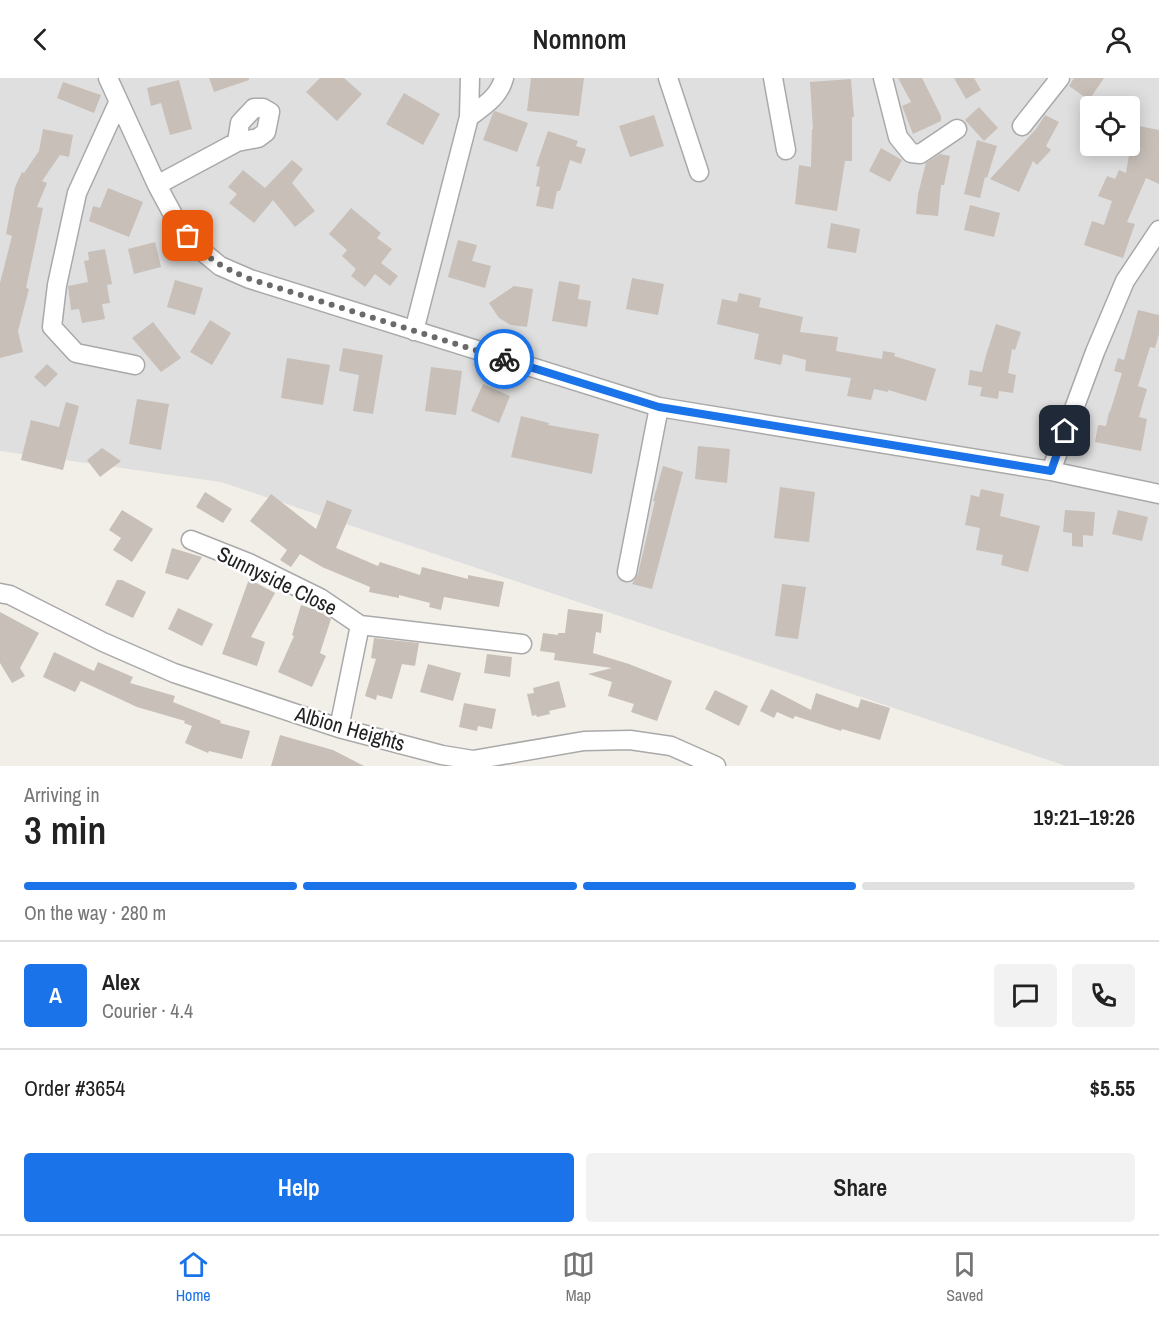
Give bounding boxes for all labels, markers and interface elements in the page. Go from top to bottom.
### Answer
text: Nomnom [533,21,626,57]
icon: back [24,23,57,56]
icon: person [1102,23,1135,56]
map controls [1080,96,1140,156]
button: locate [1080,96,1140,156]
pin [162,210,213,261]
icon: bag [171,219,204,252]
courier [474,329,534,389]
icon: bike [488,343,521,376]
pin [1039,405,1090,456]
icon: home [1048,414,1081,447]
street label: Sunnyside Close [212,539,342,622]
street label: Albion Heights [291,699,408,758]
text: Arriving in [24,781,100,808]
text: 19:21–19:26 [1033,802,1135,832]
text: 3 min [24,804,106,856]
text: On the way · 280 m [24,899,166,926]
button: chat [994,964,1057,1027]
button: phone [1072,964,1135,1027]
text: Alex [102,967,140,997]
text: A [49,980,62,1010]
text: Courier · 4.4 [102,997,193,1024]
text: Order #3654 [24,1073,125,1103]
text: $5.55 [1090,1073,1135,1103]
button: Help [24,1153,574,1222]
button: Share [586,1153,1135,1222]
tab: Home [176,1248,211,1306]
tab: Map [562,1248,595,1306]
tab: Saved [946,1248,983,1306]

